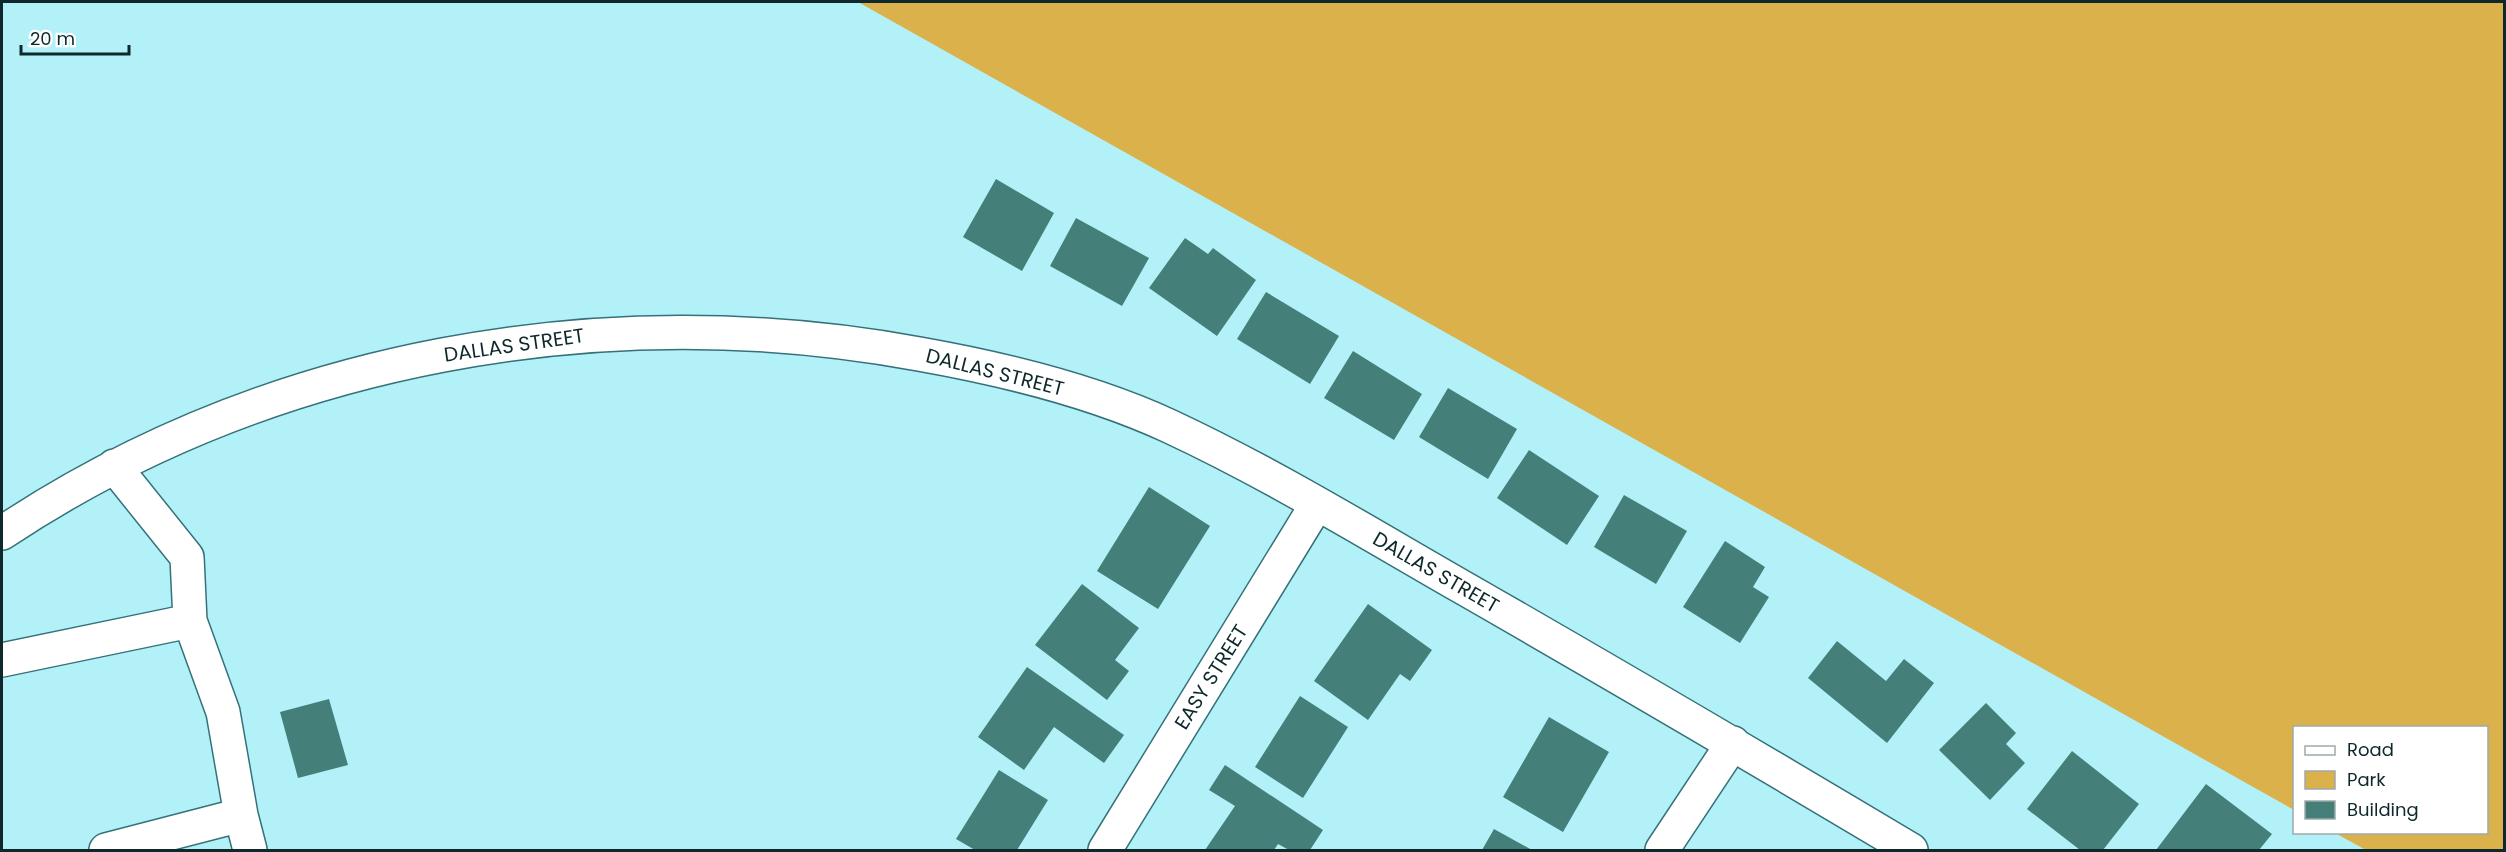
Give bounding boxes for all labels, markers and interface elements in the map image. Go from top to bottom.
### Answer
scale bar [21,18,129,56]
text: 20 m [30,26,75,51]
street label: DALLAS STREET [442,321,586,369]
street label: DALLAS STREET [923,341,1067,403]
street label: DALLAS STREET [1368,524,1504,620]
street label: EASY STREET [1168,619,1254,735]
legend [2293,726,2488,834]
text: Road [2347,737,2394,762]
text: Park [2347,767,2386,792]
text: Building [2347,797,2419,822]

